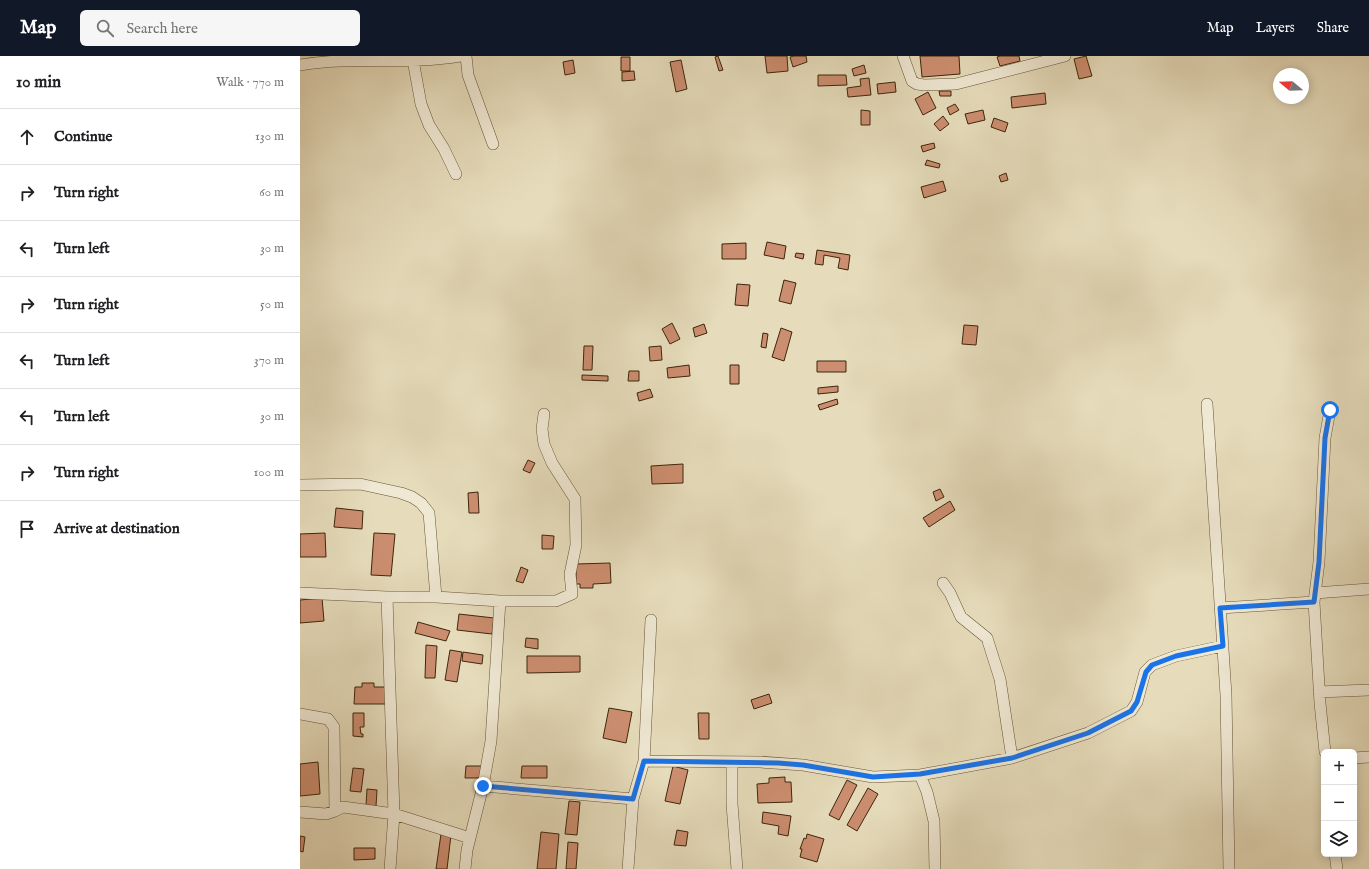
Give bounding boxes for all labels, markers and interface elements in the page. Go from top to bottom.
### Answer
search box [80,10,360,46]
text: Map [20,16,56,40]
icon: search [94,17,116,39]
text: Search here [126,19,198,38]
text: Map [1207,19,1234,37]
text: Layers [1256,19,1295,37]
text: Share [1317,19,1349,37]
north arrow [1273,68,1309,104]
text: 10 min [16,72,61,93]
text: Walk · 770 m [216,74,284,91]
icon: ahead [16,126,38,148]
text: Continue [54,127,112,146]
text: 130 m [255,128,284,145]
icon: right [16,182,38,204]
text: Turn right [54,183,119,202]
text: 60 m [259,184,284,201]
icon: left [16,238,38,260]
text: Turn left [54,239,110,258]
text: 30 m [260,240,284,257]
icon: right [16,294,38,316]
text: Turn right [54,295,119,314]
text: 50 m [260,296,284,313]
icon: left [16,350,38,372]
text: Turn left [54,351,110,370]
text: 370 m [254,352,284,369]
route start [1321,401,1339,419]
icon: left [16,406,38,428]
text: Turn left [54,407,110,426]
text: 30 m [260,408,284,425]
icon: right [16,462,38,484]
text: Turn right [54,463,119,482]
text: 100 m [254,464,284,481]
icon: arrive [16,518,38,540]
text: Arrive at destination [54,519,180,538]
map controls [1321,749,1357,857]
button: + [1321,749,1357,785]
route end [474,777,492,795]
button: − [1321,785,1357,821]
button: layers [1321,821,1357,857]

